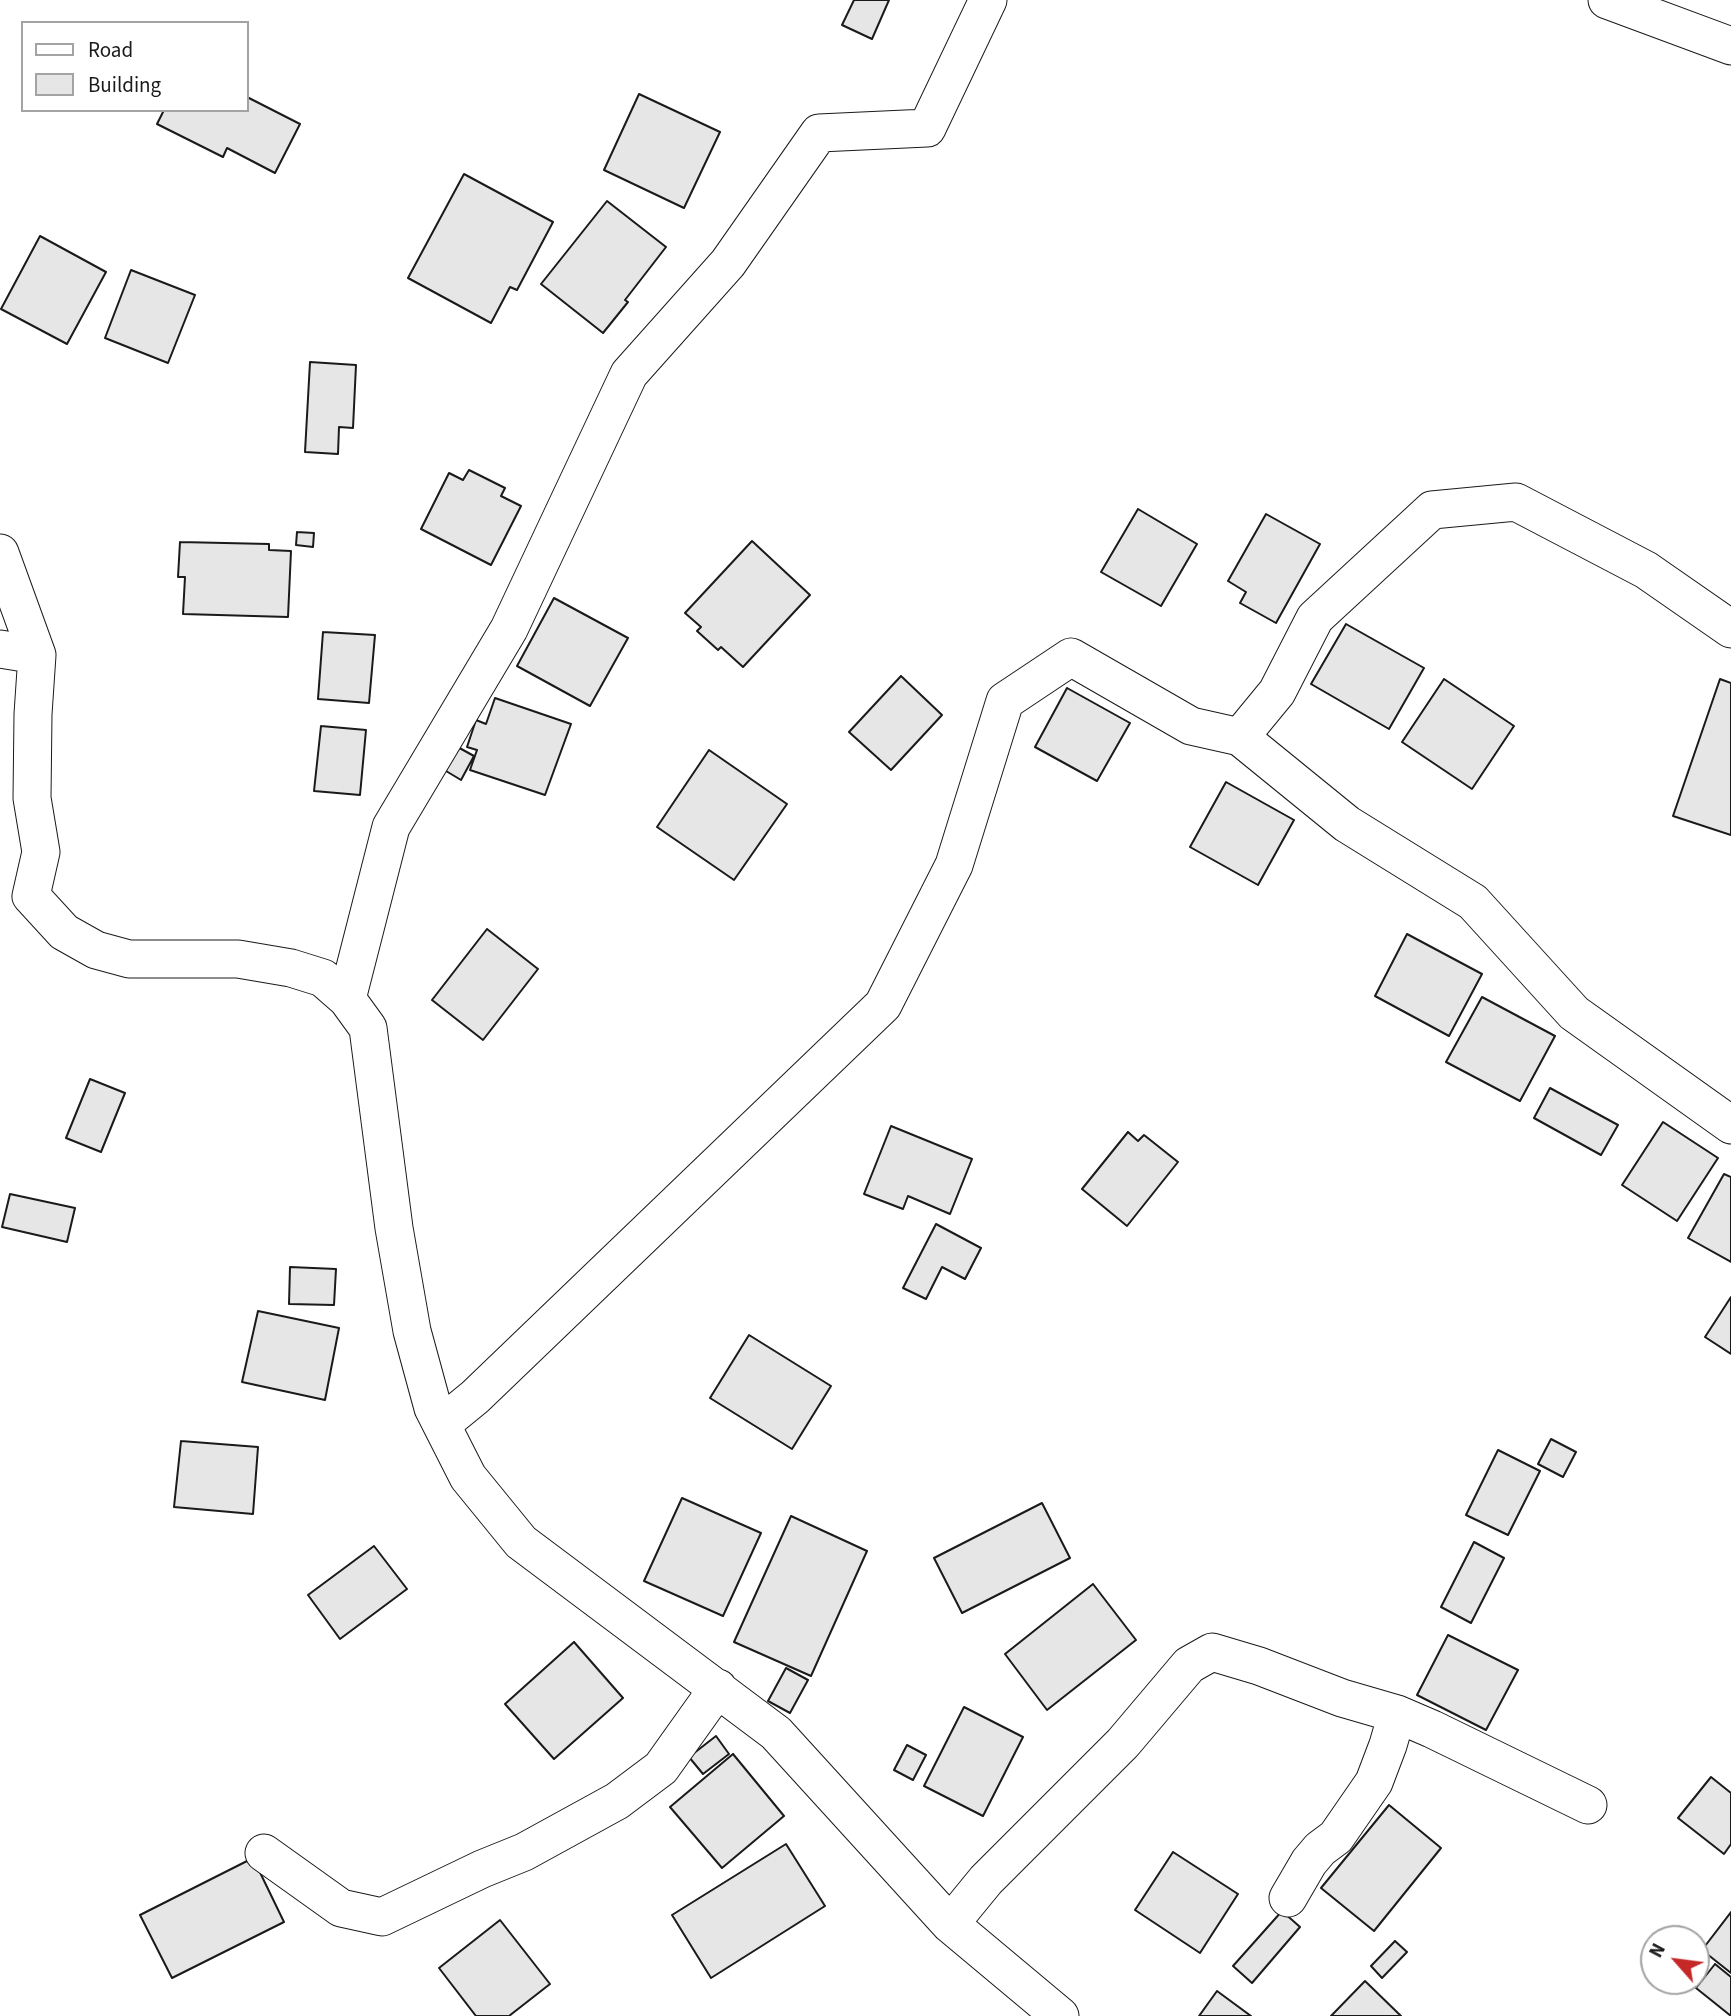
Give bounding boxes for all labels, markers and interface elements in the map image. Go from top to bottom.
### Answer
legend [21,21,248,112]
text: Road [88,35,133,65]
text: Building [88,70,161,100]
north arrow [1640,1925,1710,1995]
text: N [1643,1939,1673,1963]

